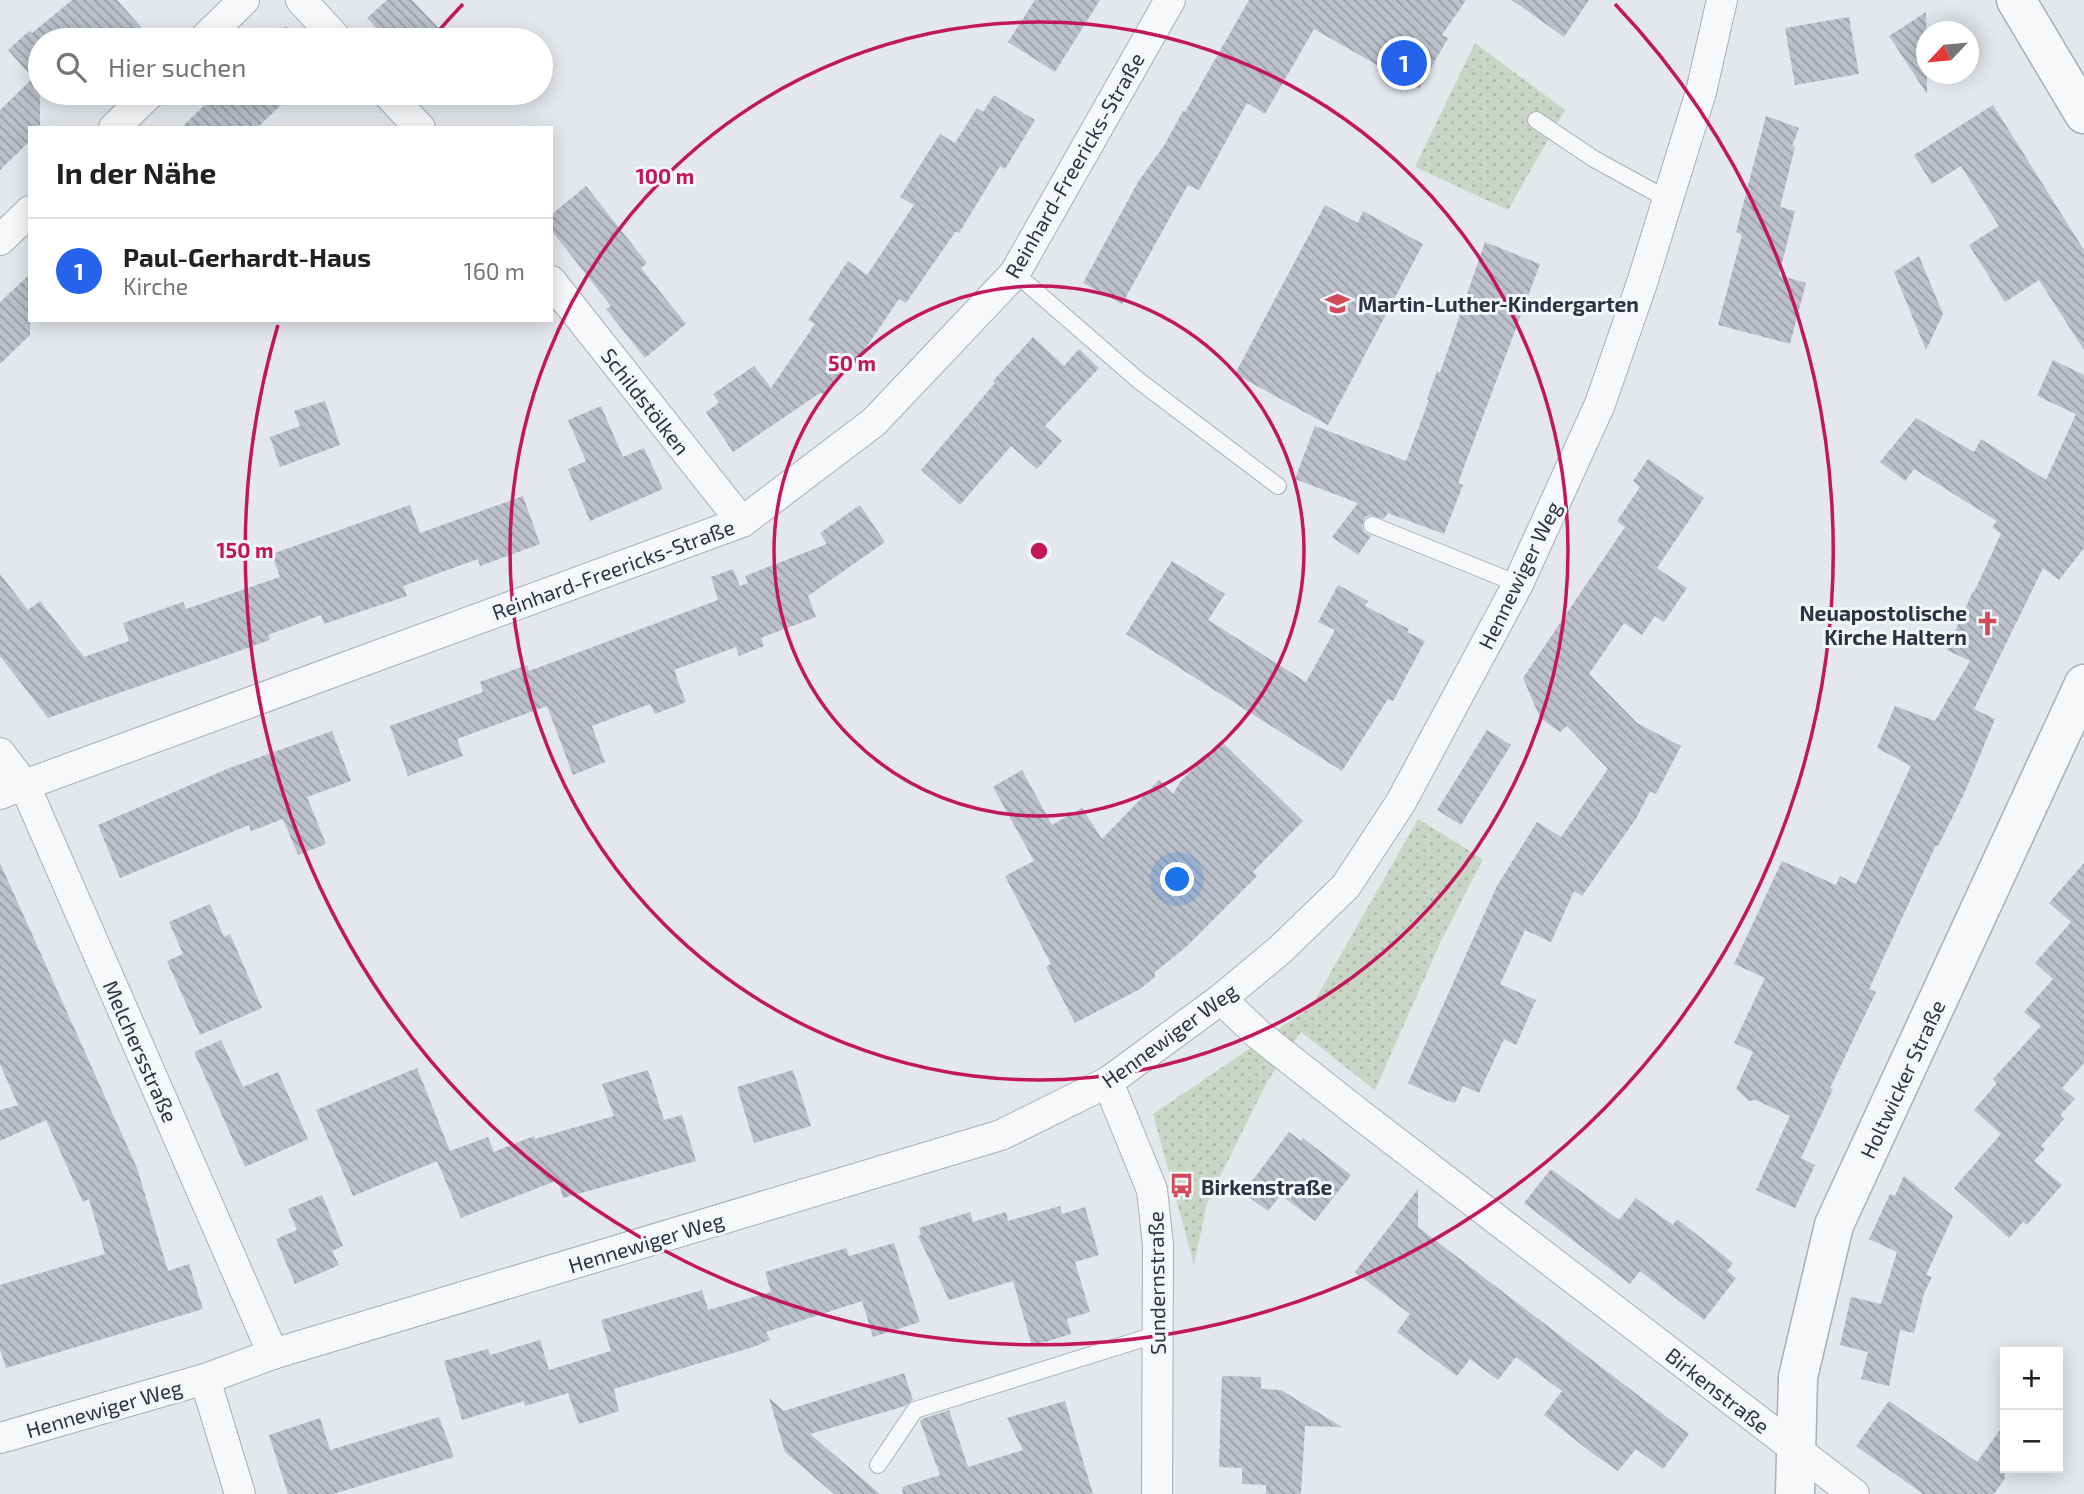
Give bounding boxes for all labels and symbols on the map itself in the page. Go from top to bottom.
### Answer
north arrow [1916,21,1979,84]
pin: 1 [1381,37,1427,89]
street label: Reinhard-Freericks-Straße [999,48,1149,282]
text: 100 m [636,163,694,188]
school or university icon: Martin-Luther-Kindergarten [1324,289,1352,317]
place label: Martin-Luther-Kindergarten [1358,291,1639,316]
street label: Schildstölken [597,343,695,459]
text: 50 m [828,350,876,375]
street label: Hennewiger Weg [1472,497,1566,653]
street label: Reinhard-Freericks-Straße [488,513,738,625]
text: 150 m [217,537,273,562]
centre of rings [1027,539,1051,563]
place label: Neuapostolische Kirche Haltern [1799,600,1967,649]
church icon: Neuapostolische Kirche Haltern [1973,610,2001,638]
your location [1160,862,1194,896]
street label: Melchersstraße [98,976,184,1126]
street label: Hennewiger Weg [1096,977,1242,1093]
street label: Holtwicker Straße [1854,996,1950,1162]
bus stop icon: Birkenstraße [1167,1172,1195,1200]
place label: Birkenstraße [1201,1174,1333,1199]
street label: Hennewiger Weg [565,1206,727,1278]
street label: Sundernstraße [1142,1211,1170,1355]
street label: Birkenstraße [1661,1342,1775,1438]
street label: Hennewiger Weg [23,1374,185,1442]

